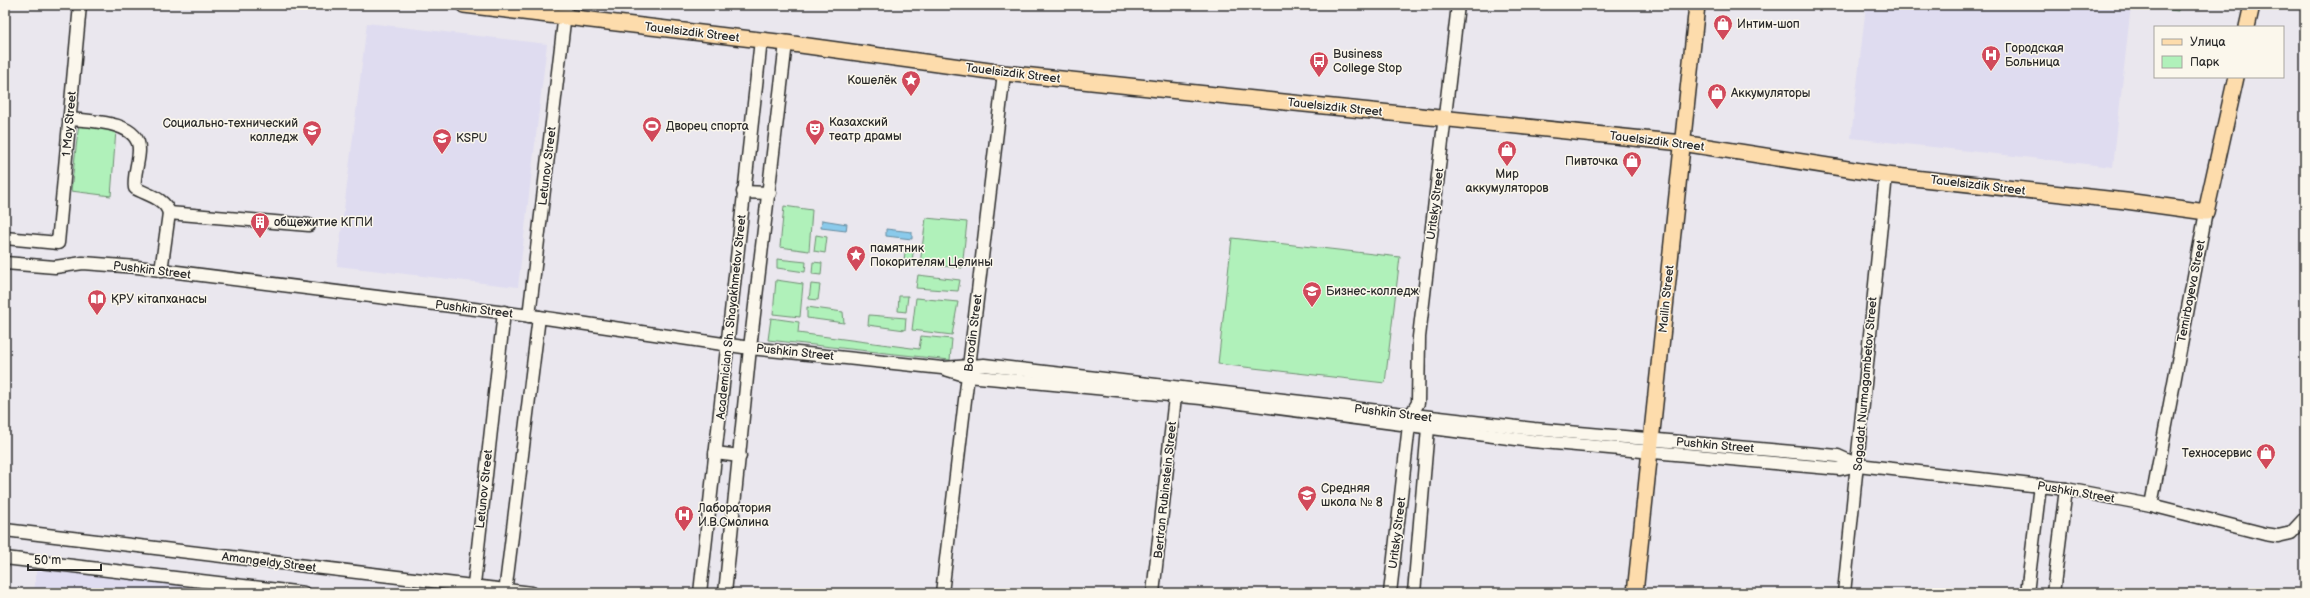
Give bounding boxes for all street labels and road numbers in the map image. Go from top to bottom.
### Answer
street label: Tauelsіzdіk Street [644,19,740,46]
street label: Tauelsіzdіk Street [965,60,1061,87]
street label: 1 May Street [59,90,80,157]
street label: Tauelsіzdіk Street [1287,95,1383,120]
street label: Letunov Street [535,126,560,206]
street label: Tauelsіzdіk Street [1609,128,1705,155]
street label: Uritsky Street [1424,167,1447,241]
street label: Tauelsіzdіk Street [1930,172,2026,199]
street label: Academician Sh. Shayakhmetov Street [713,214,750,420]
street label: Temirbayeva Street [2174,238,2209,343]
street label: Pushkin Street [112,258,192,283]
street label: Mailin Street [1655,264,1678,334]
street label: Borodin Street [961,293,986,373]
street label: Sagadat Nurmagambetov Street [1850,296,1881,472]
street label: Pushkin Street [434,297,514,322]
street label: Pushkin Street [755,341,835,364]
street label: Pushkin Street [1353,401,1433,426]
street label: Bertran Rubinstein Street [1151,420,1180,559]
street label: Pushkin Street [1675,435,1755,456]
street label: Letunov Street [473,449,496,529]
street label: Pushkin Street [2036,478,2116,507]
street label: Uritsky Street [1386,496,1409,570]
street label: Amangeldy Street [221,549,317,576]

